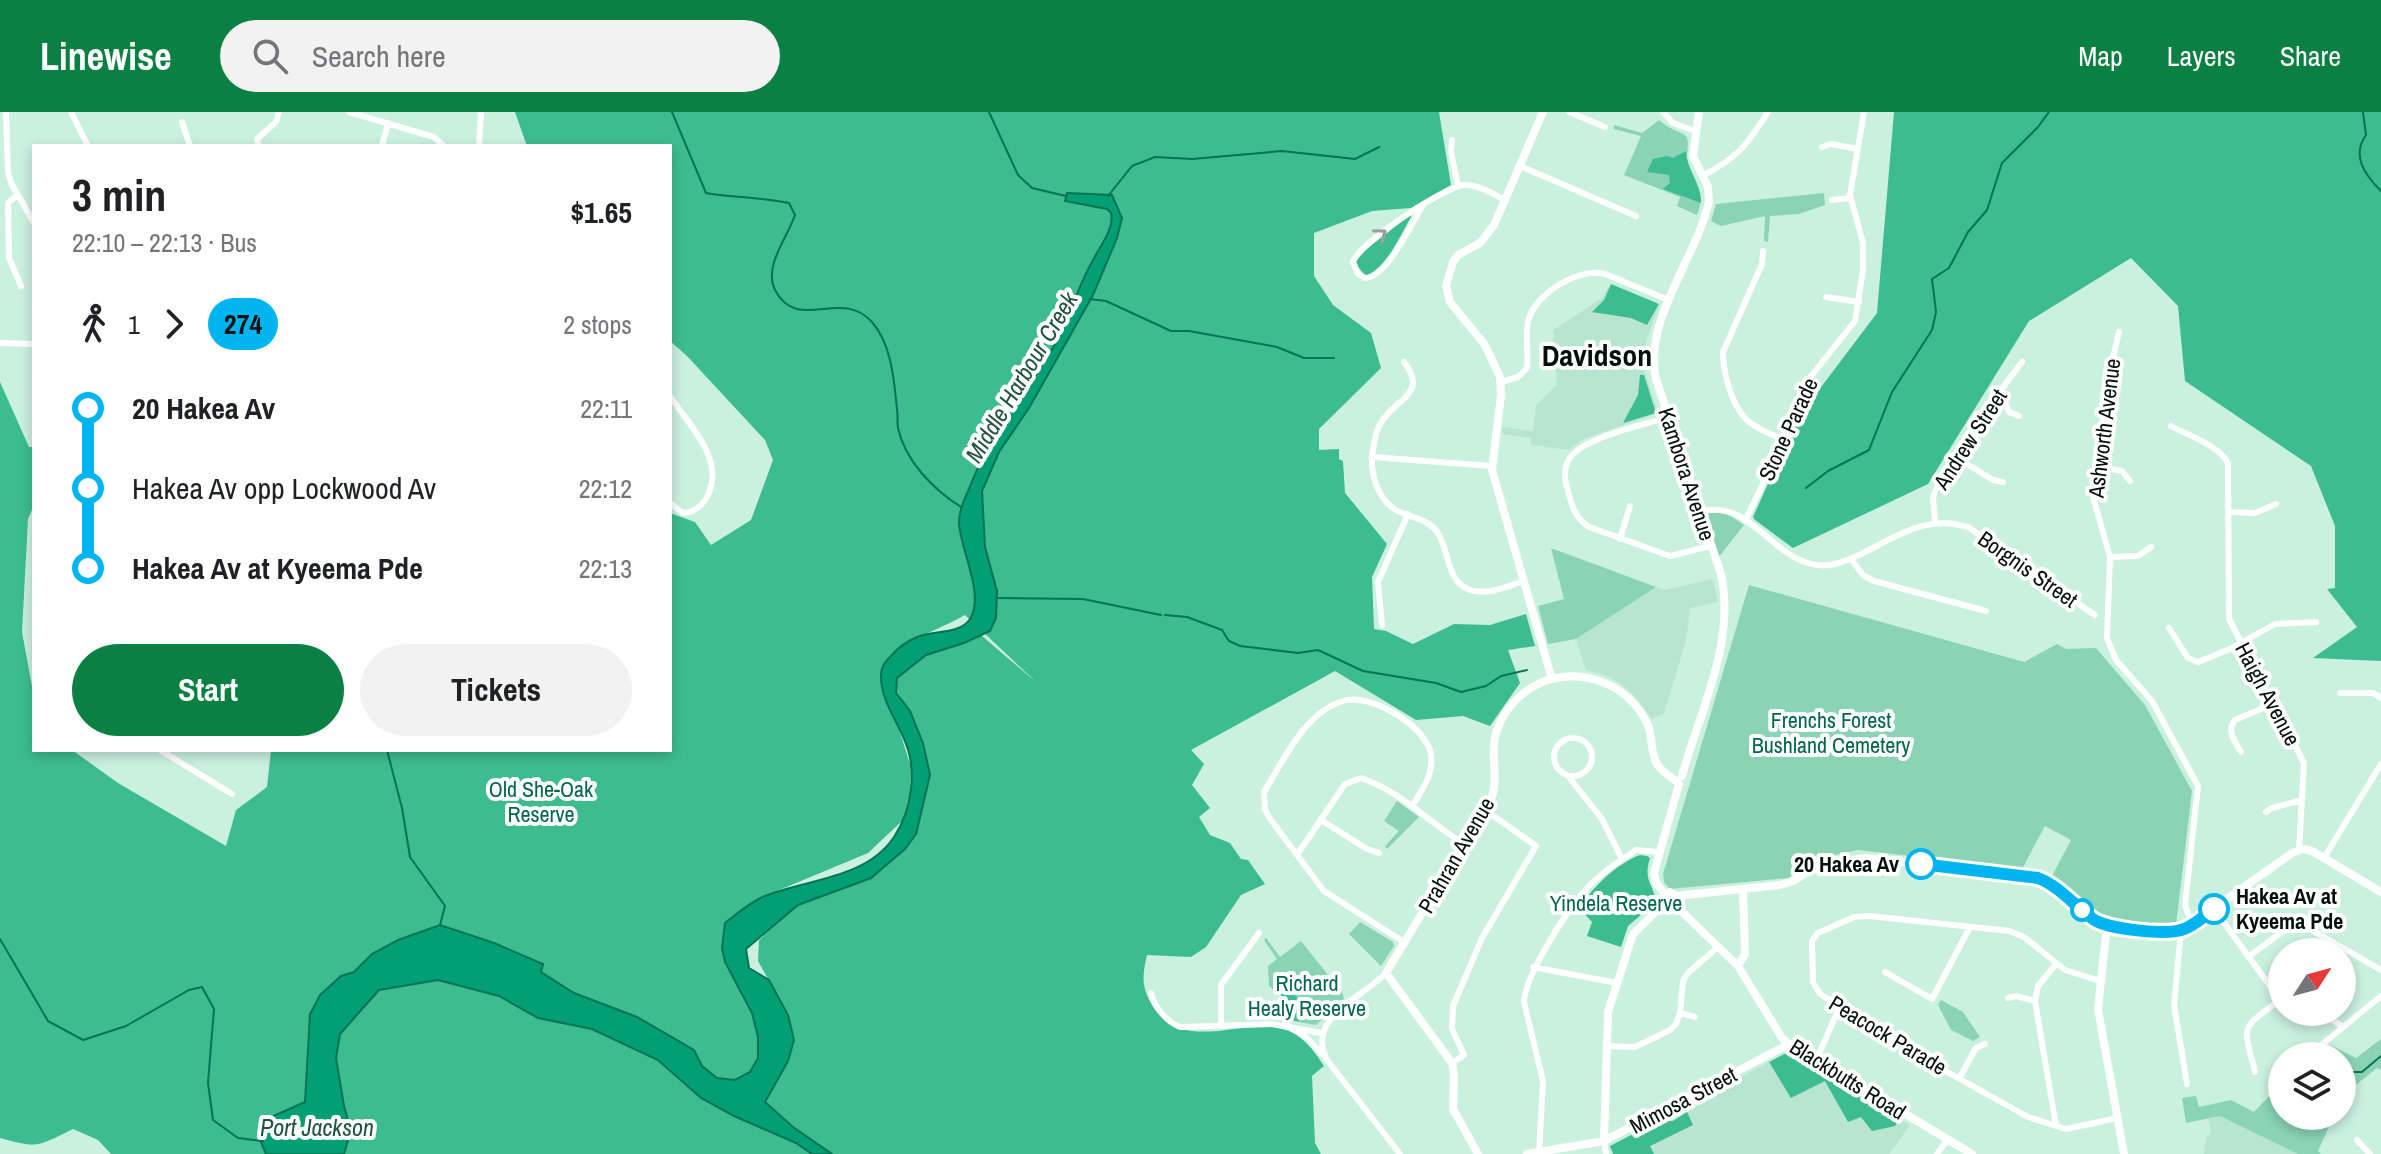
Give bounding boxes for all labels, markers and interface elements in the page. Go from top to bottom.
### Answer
search box [220,20,780,92]
text: Linewise [40,31,172,82]
icon: search [248,34,292,78]
text: Search here [312,36,446,76]
text: Map [2078,37,2123,75]
text: Layers [2167,37,2236,75]
text: Share [2280,37,2341,75]
text: 3 min [72,165,166,225]
text: $1.65 [570,192,632,232]
text: 22:10 – 22:13 · Bus [72,225,257,260]
one-way arrow [1372,229,1387,243]
water label: Middle Harbour Creek [957,285,1085,468]
icon: walk [72,302,116,346]
icon: forward [152,302,196,346]
text: 274 [224,305,262,343]
text: 1 [128,307,140,342]
text: 2 stops [563,307,632,342]
district label: Davidson [1542,335,1652,375]
street label: Ashworth Avenue [2080,357,2127,500]
street label: Stone Parade [1751,373,1825,485]
street label: Andrew Street [1926,383,2014,496]
text: 20 Hakea Av [132,388,275,428]
text: 22:11 [580,391,632,426]
street label: Kambora Avenue [1651,404,1723,544]
text: Hakea Av opp Lockwood Av [132,468,436,508]
text: 22:12 [579,471,632,506]
street label: Borgnis Street [1972,524,2084,614]
text: Hakea Av at Kyeema Pde [132,548,423,588]
text: 22:13 [579,551,632,586]
street label: Haigh Avenue [2228,637,2308,751]
button: Start [72,644,344,736]
button: Tickets [360,644,632,736]
park label: Frenchs Forest Bushland Cemetery [1752,705,1910,760]
park label: Old She-Oak Reserve [489,774,594,829]
street label: Prahran Avenue [1411,792,1501,918]
place label: 20 Hakea Av [1794,849,1899,879]
marker: 20 Hakea Av [1906,849,1936,879]
place label: Hakea Av at Kyeema Pde [2236,881,2343,936]
park label: Yindela Reserve [1550,888,1682,918]
marker: Hakea Av at Kyeema Pde [2199,894,2229,924]
unlabelled marker [2071,899,2093,921]
north arrow [2268,938,2356,1026]
map controls [2268,938,2356,1130]
park label: Richard Healy Reserve [1248,968,1366,1023]
street label: Peacock Parade [1824,988,1952,1082]
street label: Blackbutts Road [1784,1031,1912,1127]
button: layers [2268,1042,2356,1130]
street label: Mimosa Street [1624,1059,1742,1141]
water label: Port Jackson [260,1111,374,1143]

